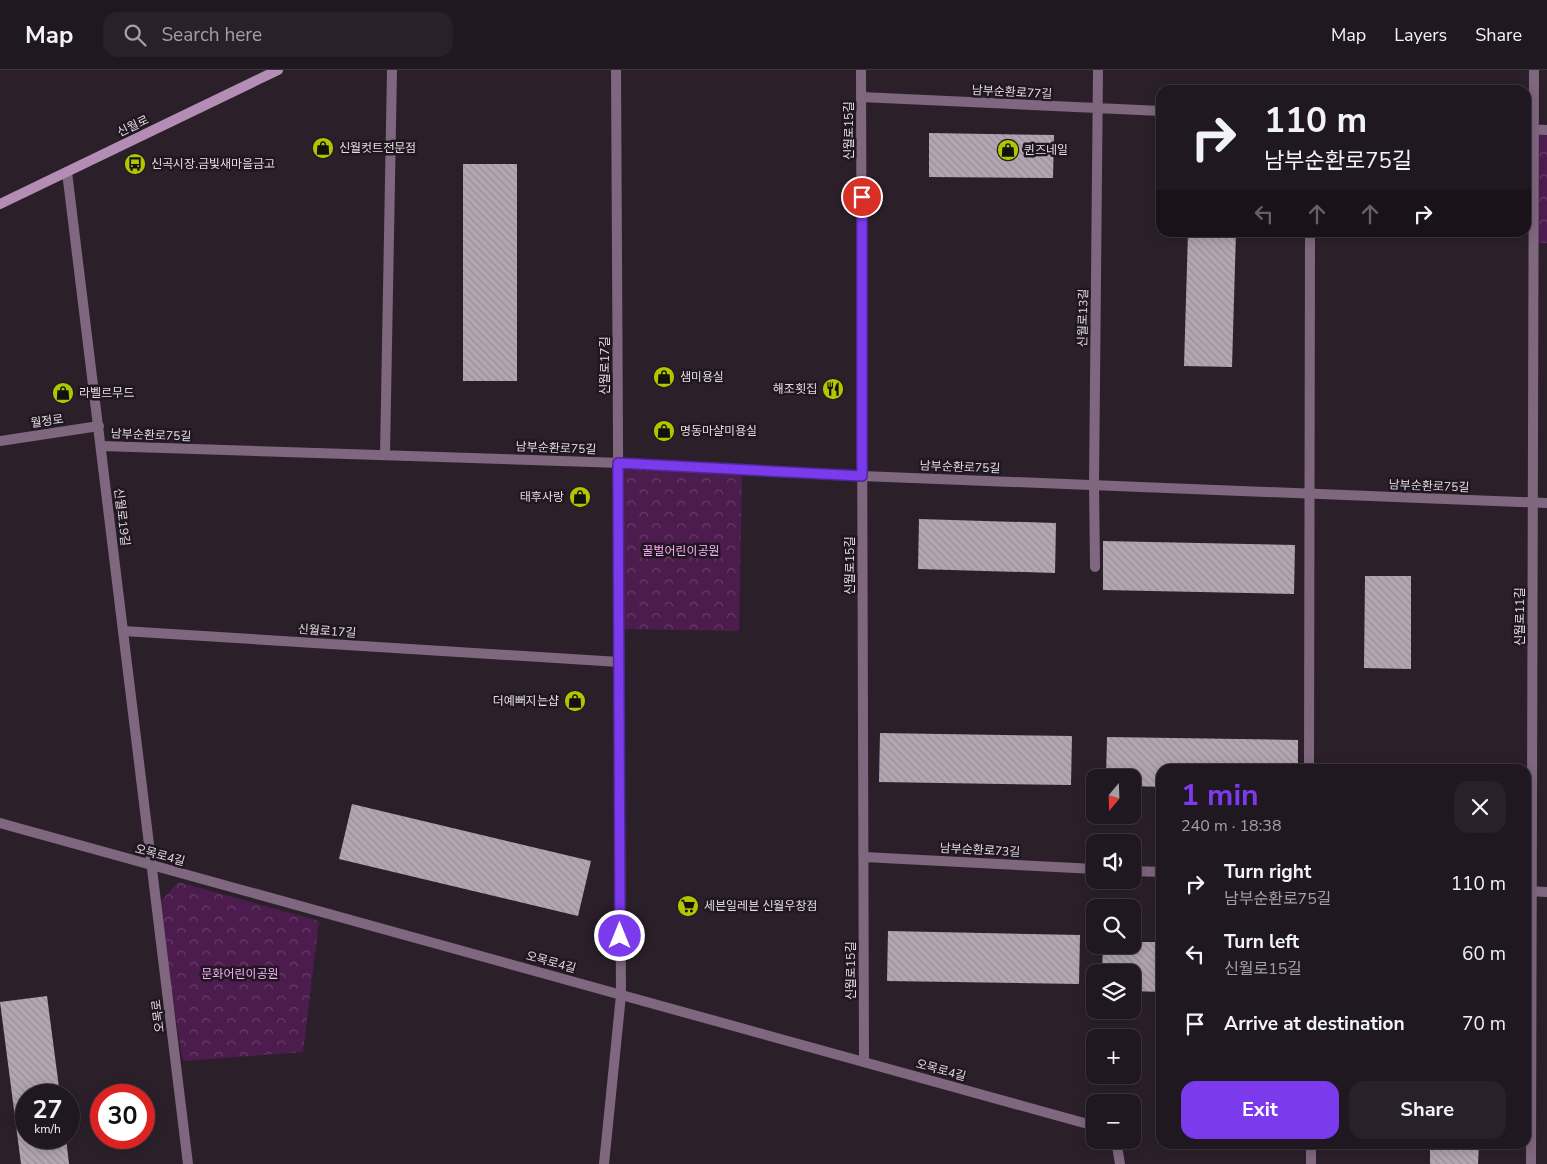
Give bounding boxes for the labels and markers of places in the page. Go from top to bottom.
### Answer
shop icon: 신월컷트전문점 [311,136,335,160]
shop icon: 퀸즈네일 [996,138,1020,162]
place label: 신월컷트전문점 [339,140,416,156]
place label: 퀸즈네일 [1024,142,1068,158]
bus stop icon: 신곡시장.금빛새마을금고 [123,152,147,176]
place label: 신곡시장.금빛새마을금고 [151,156,275,172]
pin [841,176,883,218]
shop icon: 샘미용실 [652,365,676,389]
place label: 샘미용실 [680,369,724,385]
restaurant icon: 해조횟집 [821,377,845,401]
shop icon: 라벨르무드 [51,381,75,405]
place label: 해조횟집 [773,381,817,397]
place label: 라벨르무드 [79,385,134,401]
shop icon: 명동마샬미용실 [652,419,676,443]
place label: 명동마샬미용실 [680,423,757,439]
shop icon: 태후사랑 [568,485,592,509]
place label: 태후사랑 [520,489,564,505]
shop icon: 더예뻐지는샵 [563,689,587,713]
place label: 더예뻐지는샵 [493,693,559,709]
supermarket icon: 세븐일레븐 신월우창점 [676,894,700,918]
place label: 세븐일레븐 신월우창점 [704,898,818,914]

